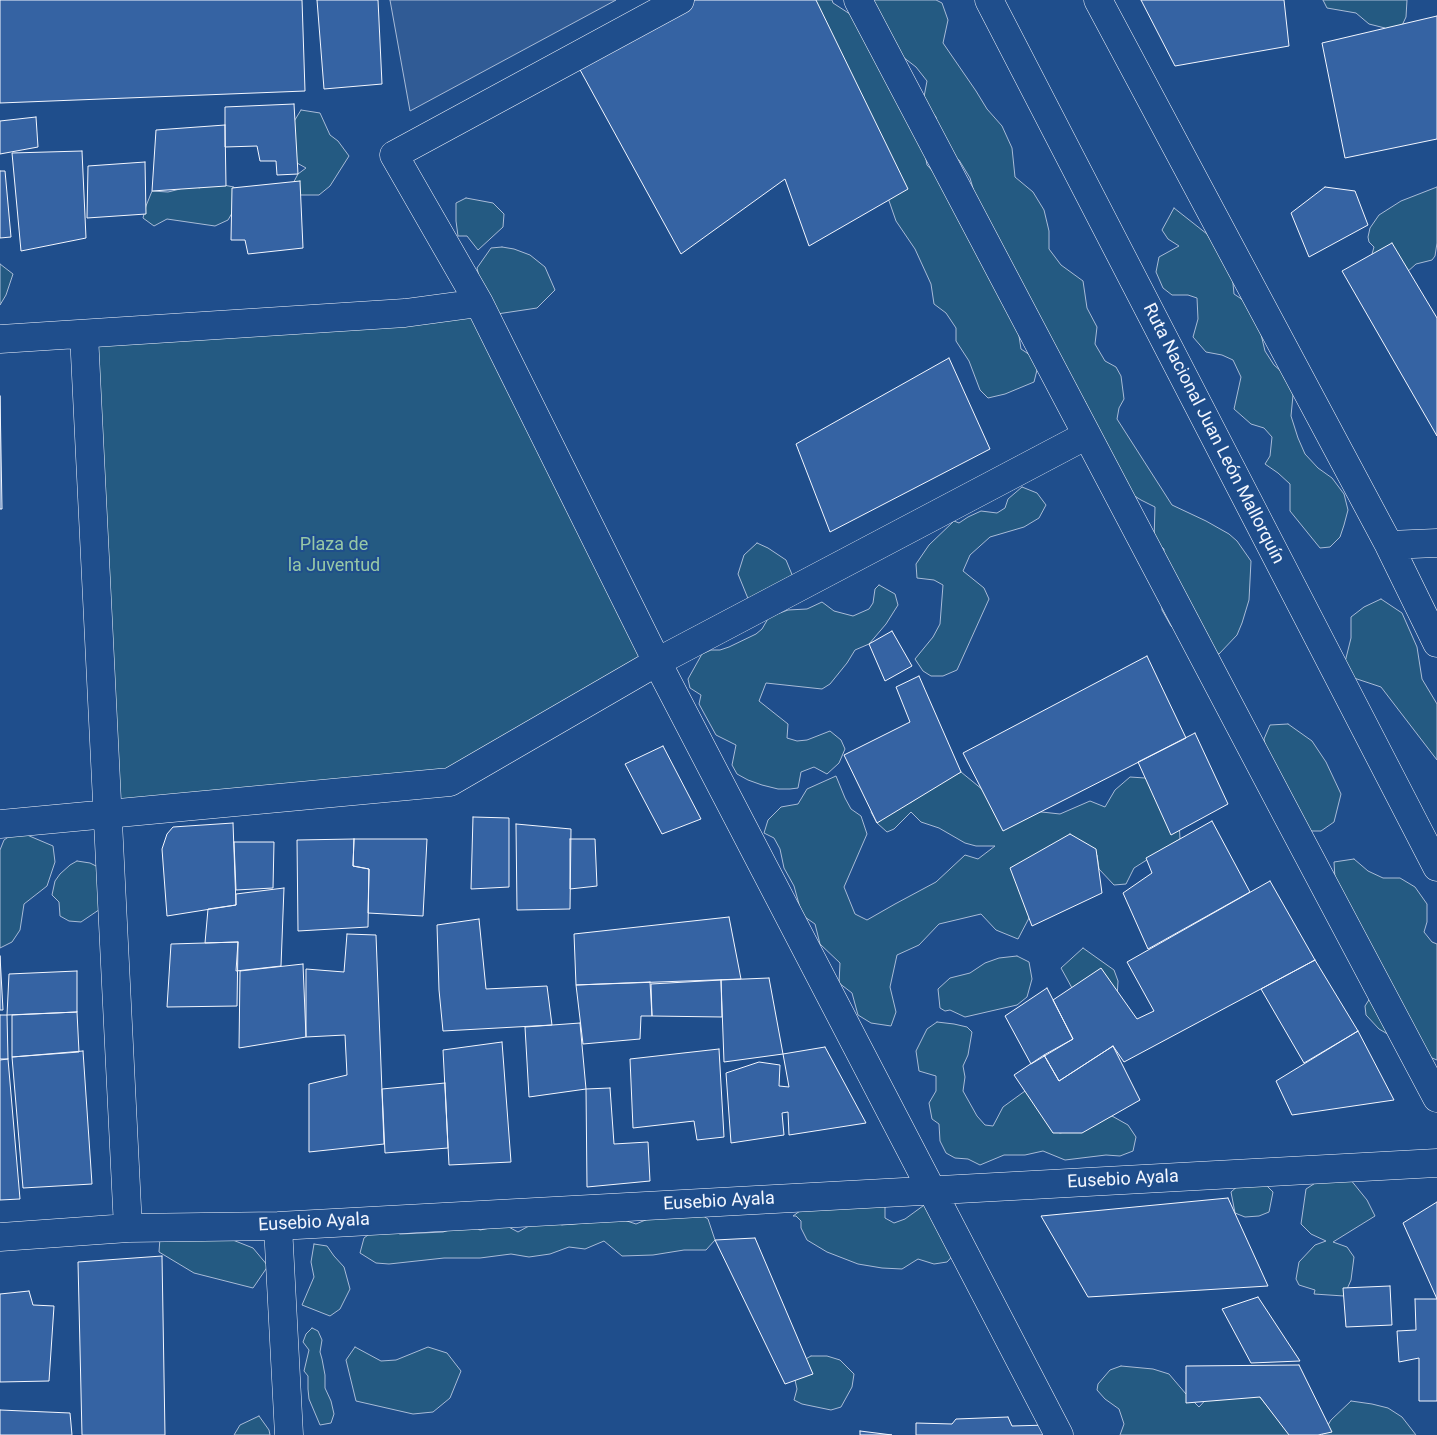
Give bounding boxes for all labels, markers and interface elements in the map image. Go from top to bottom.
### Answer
street label: Ruta Nacional Juan León Mallorquín [1138,300,1288,568]
park label: Plaza de la Juventud [288,534,380,576]
street label: Eusebio Ayala [1067,1166,1179,1194]
street label: Eusebio Ayala [663,1188,775,1216]
street label: Eusebio Ayala [258,1209,370,1237]

